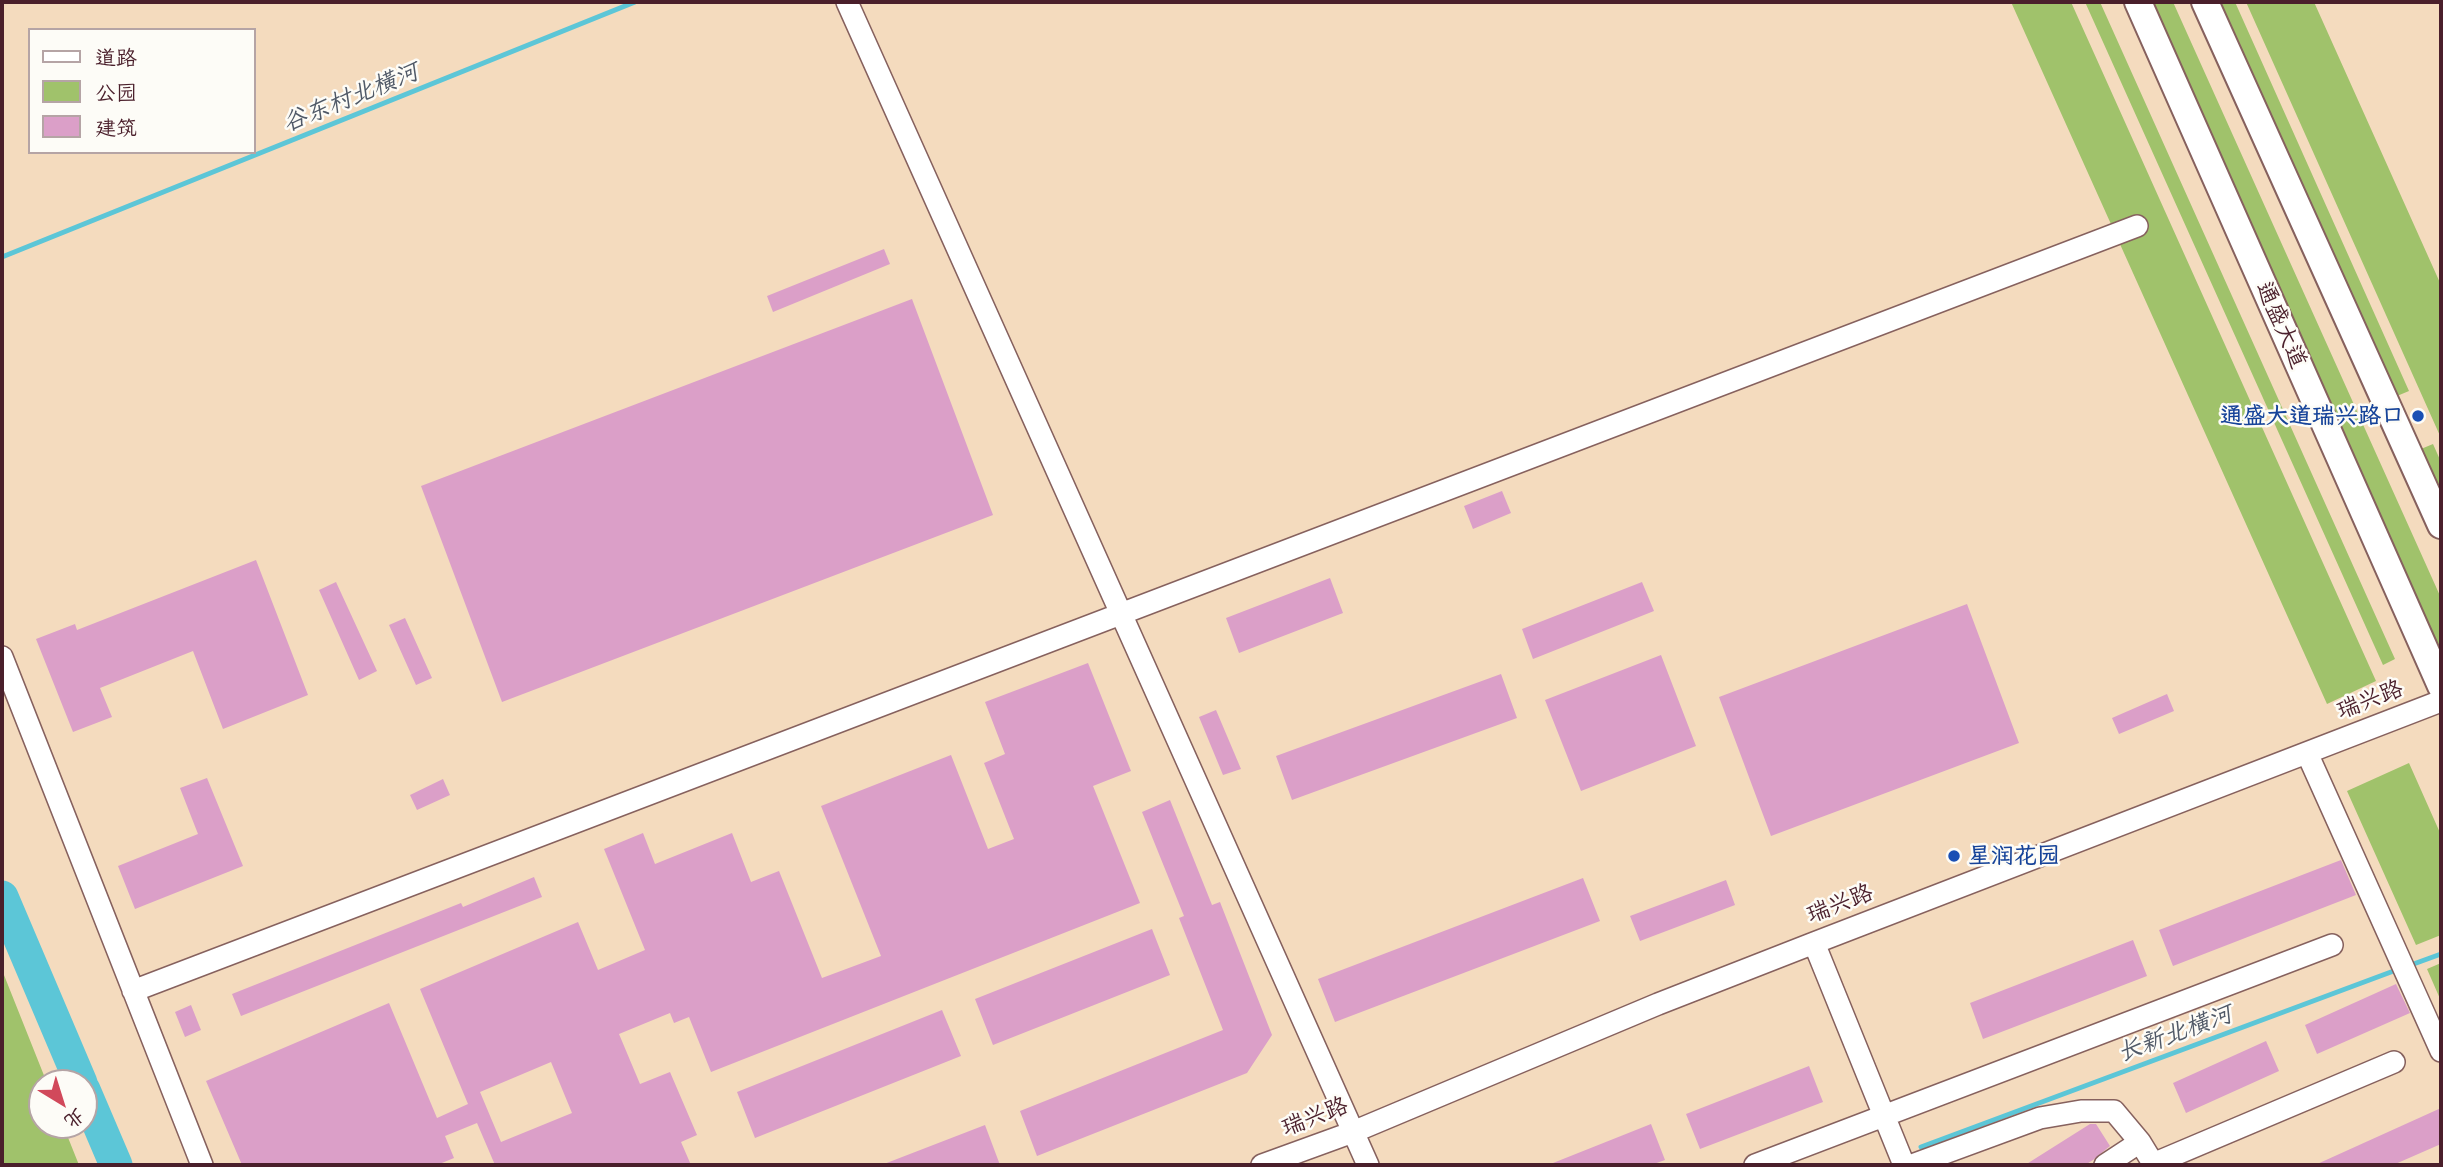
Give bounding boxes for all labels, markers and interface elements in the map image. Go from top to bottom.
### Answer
legend [28,28,256,154]
text: 道路 [95,44,137,71]
water label: 谷东村北横河 [279,58,423,138]
text: 公园 [95,79,137,106]
text: 建筑 [95,114,137,141]
street label: 通盛大道 [2250,277,2312,373]
place label: 通盛大道瑞兴路口 [2220,402,2404,430]
marker: 通盛大道瑞兴路口 [2410,408,2426,424]
street label: 瑞兴路 [2333,675,2407,725]
place label: 星润花园 [1968,842,2060,870]
marker: 星润花园 [1946,848,1962,864]
street label: 瑞兴路 [1803,879,1877,929]
water label: 长新北横河 [2114,1000,2236,1068]
north arrow [28,1069,98,1139]
street label: 瑞兴路 [1278,1092,1352,1142]
text: 北 [60,1104,90,1134]

